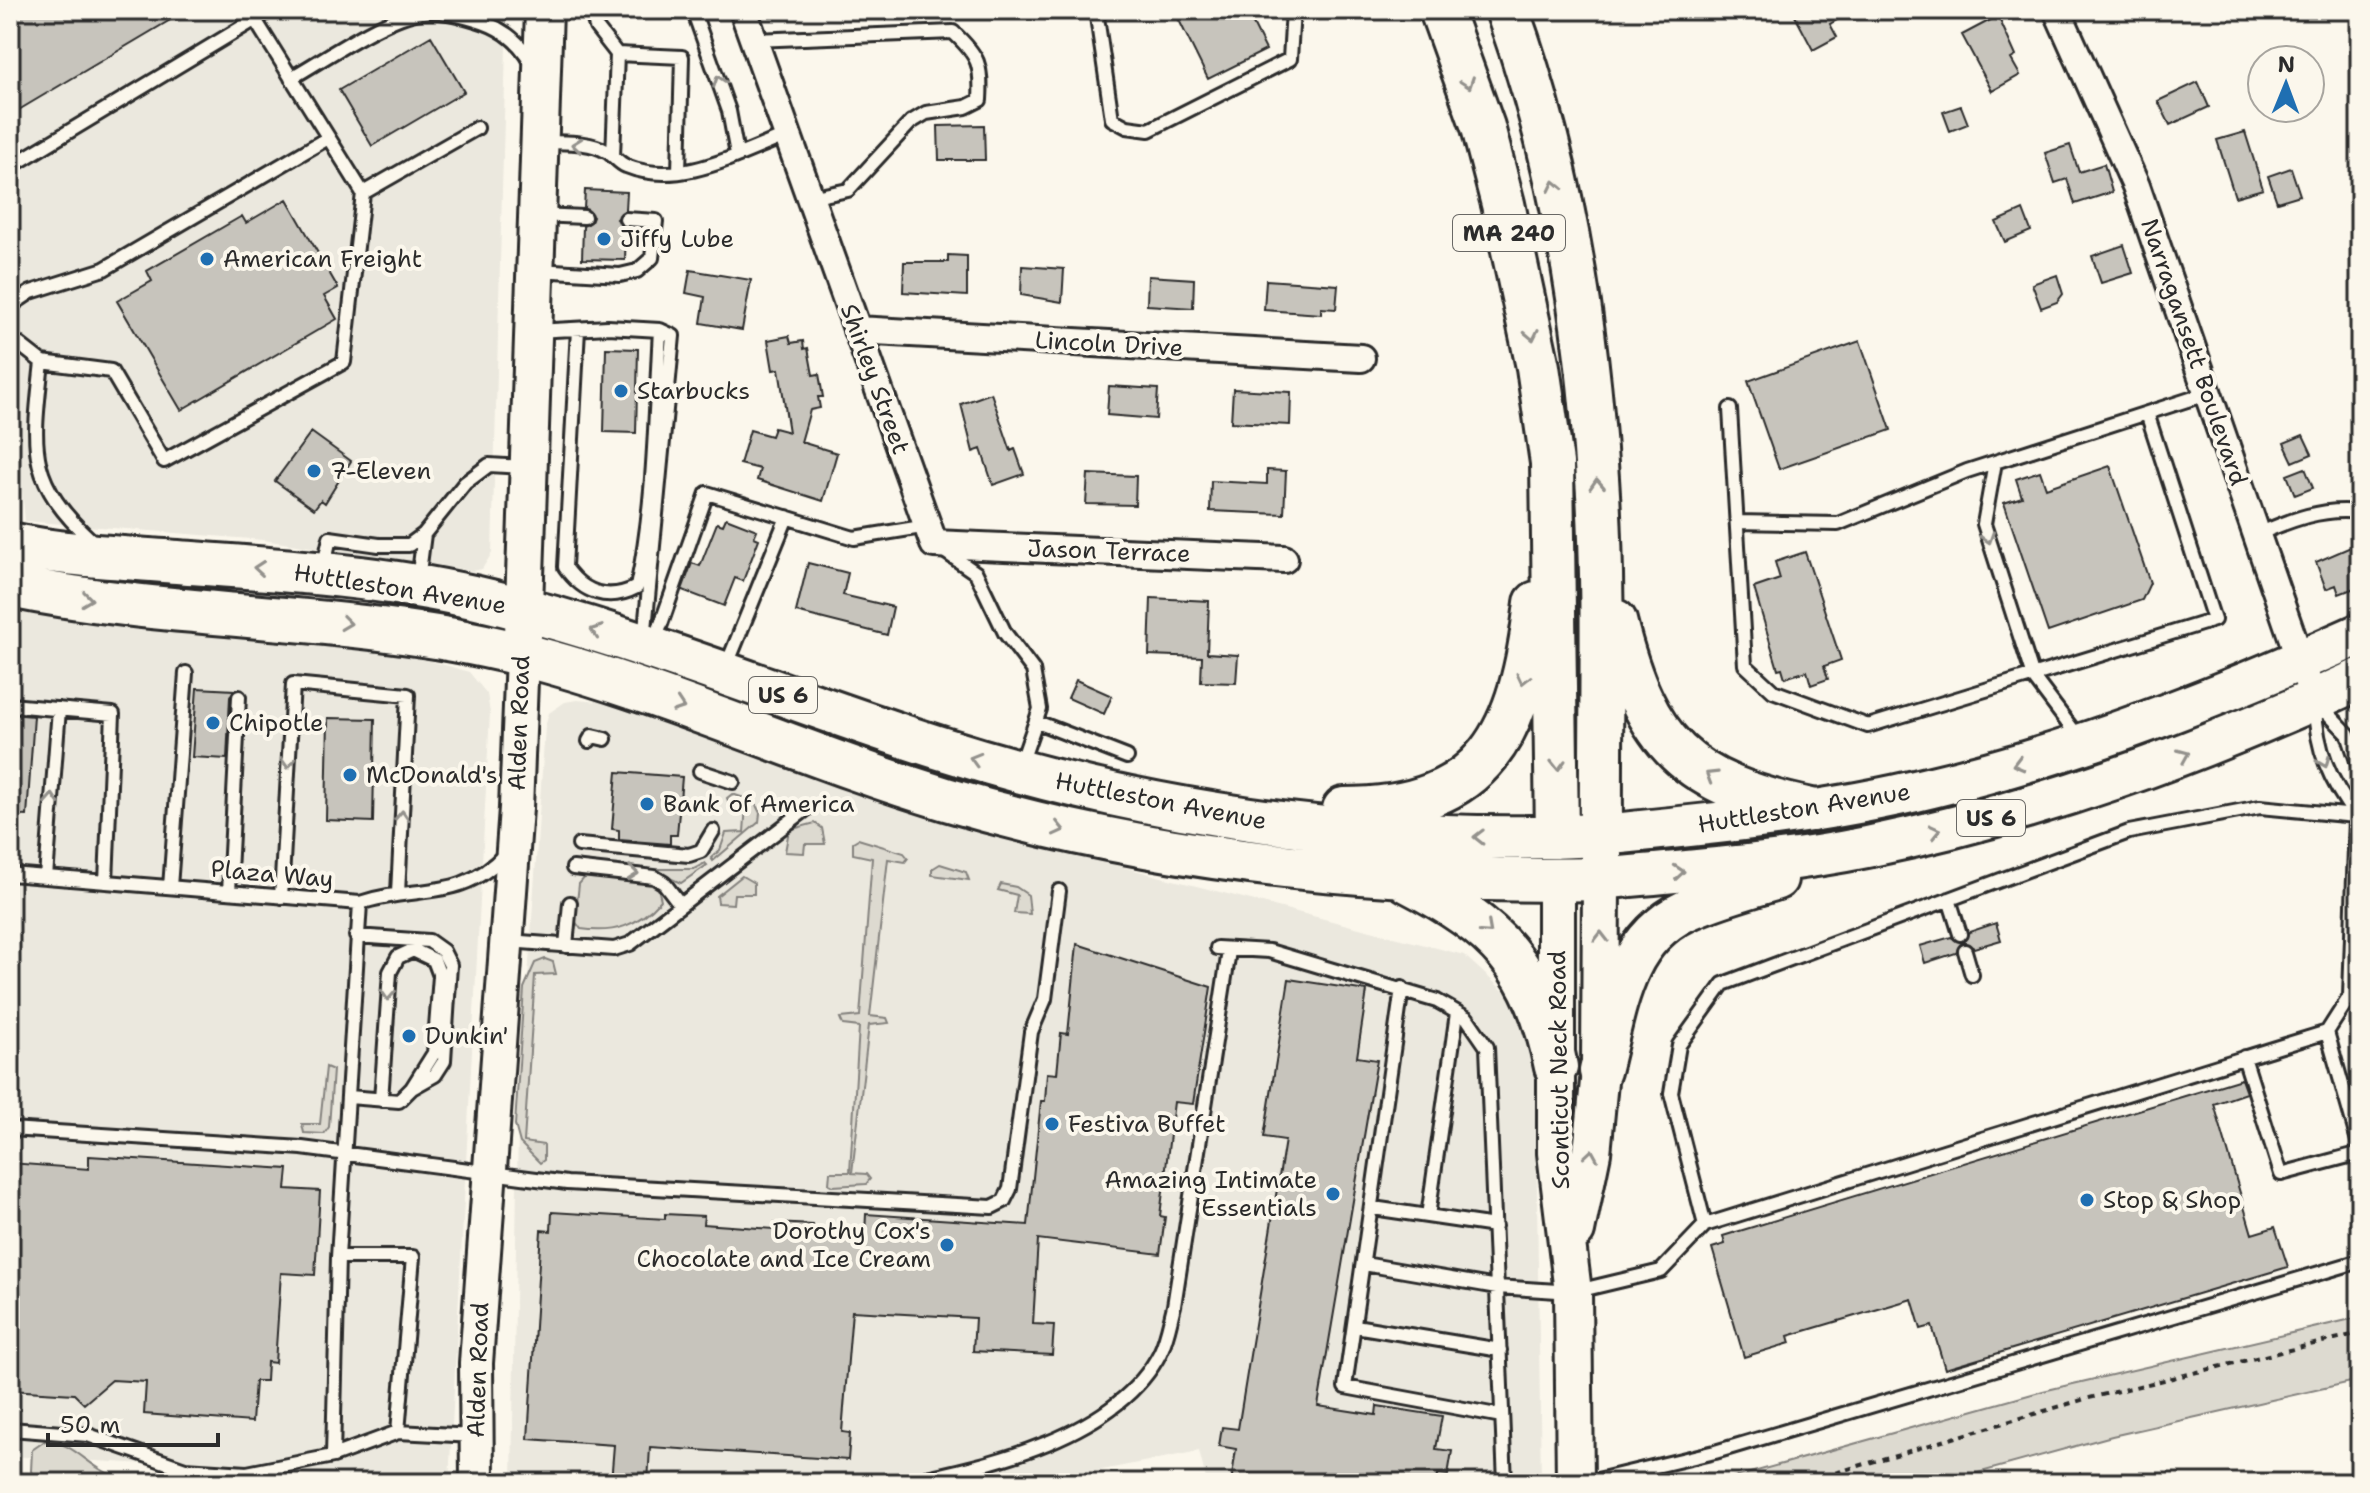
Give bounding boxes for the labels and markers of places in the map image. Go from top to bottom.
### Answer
place label: Jiffy Lube [620,223,734,255]
marker: Jiffy Lube [595,230,613,248]
place label: American Freight [223,243,422,275]
marker: American Freight [198,250,216,268]
place label: Starbucks [637,375,750,407]
marker: Starbucks [612,382,630,400]
place label: 7-Eleven [330,455,431,487]
marker: 7-Eleven [305,462,323,480]
place label: Chipotle [229,707,324,739]
marker: Chipotle [204,714,222,732]
place label: McDonald's [366,759,498,791]
marker: McDonald's [341,766,359,784]
place label: Bank of America [663,788,854,820]
marker: Bank of America [638,795,656,813]
place label: Dunkin' [425,1020,508,1052]
marker: Dunkin' [400,1027,418,1045]
place label: Festiva Buffet [1068,1108,1226,1140]
marker: Festiva Buffet [1043,1115,1061,1133]
place label: Amazing Intimate Essentials [1105,1164,1317,1224]
place label: Stop & Shop [2103,1184,2241,1216]
marker: Amazing Intimate Essentials [1324,1185,1342,1203]
marker: Stop & Shop [2078,1191,2096,1209]
place label: Dorothy Cox's Chocolate and Ice Cream [637,1215,931,1275]
marker: Dorothy Cox's Chocolate and Ice Cream [938,1236,956,1254]

